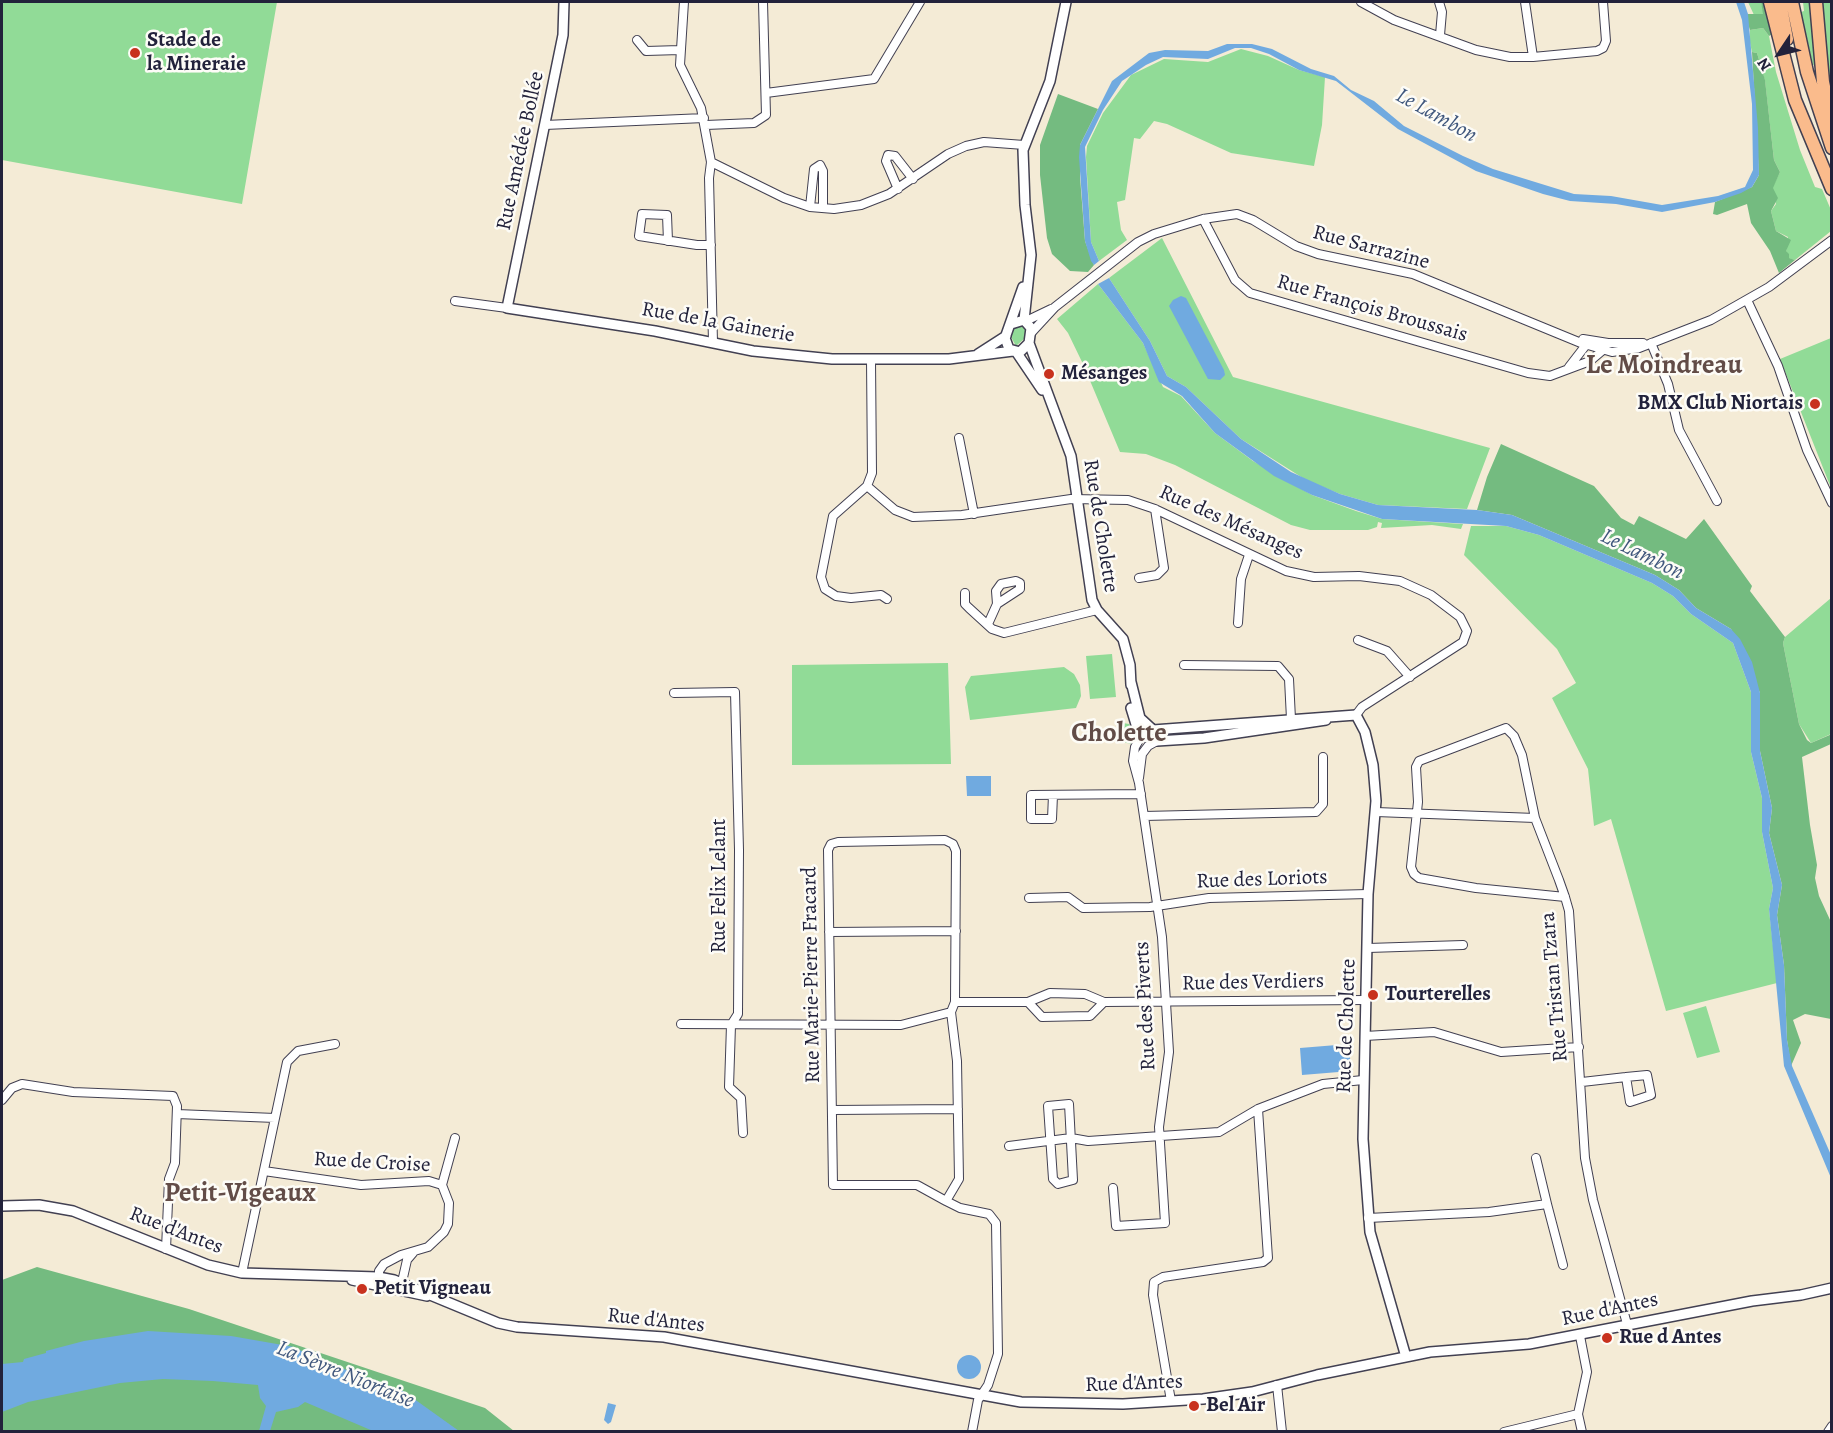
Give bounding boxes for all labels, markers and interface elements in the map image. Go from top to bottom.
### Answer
north arrow [1749,24,1809,84]
place label: Stade de la Mineraie [147,28,246,78]
marker: Stade de la Mineraie [128,46,142,60]
text: N [1752,53,1777,75]
street label: Rue Amédée Bollée [492,69,550,233]
water label: Le Lambon [1391,83,1481,149]
street label: Rue Sarrazine [1310,220,1432,276]
street label: Rue François Broussais [1274,270,1470,348]
street label: Rue de la Gainerie [640,297,796,349]
district label: Le Moindreau [1586,350,1742,382]
place label: Mésanges [1061,361,1147,387]
marker: Mésanges [1042,367,1056,381]
place label: BMX Club Niortais [1637,391,1803,417]
marker: BMX Club Niortais [1808,397,1822,411]
street label: Rue de Cholette [1077,458,1123,594]
street label: Rue des Mésanges [1155,480,1307,566]
water label: Le Lambon [1596,524,1688,586]
district label: Cholette [1071,718,1167,750]
street label: Rue Felix Lelant [707,819,733,953]
street label: Rue des Loriots [1196,865,1328,895]
street label: Rue Marie-Pierre Fracard [798,866,826,1084]
street label: Rue Tristan Tzara [1536,911,1574,1063]
street label: Rue des Piverts [1130,941,1162,1071]
street label: Rue de Cholette [1332,958,1362,1094]
street label: Rue des Verdiers [1182,969,1324,997]
place label: Tourterelles [1385,982,1491,1008]
marker: Tourterelles [1366,988,1380,1002]
street label: Rue de Croise [313,1147,431,1179]
district label: Petit-Vigeaux [164,1178,316,1210]
street label: Rue d'Antes [126,1202,226,1260]
place label: Petit Vigneau [374,1276,491,1302]
marker: Petit Vigneau [355,1282,369,1296]
street label: Rue d'Antes [1559,1287,1661,1333]
street label: Rue d'Antes [606,1303,706,1339]
place label: Rue d Antes [1619,1325,1722,1351]
marker: Rue d Antes [1600,1331,1614,1345]
water label: La Sèvre Niortaise [272,1335,418,1415]
street label: Rue d'Antes [1085,1370,1183,1398]
place label: Bel Air [1206,1393,1265,1419]
marker: Bel Air [1187,1399,1201,1413]

